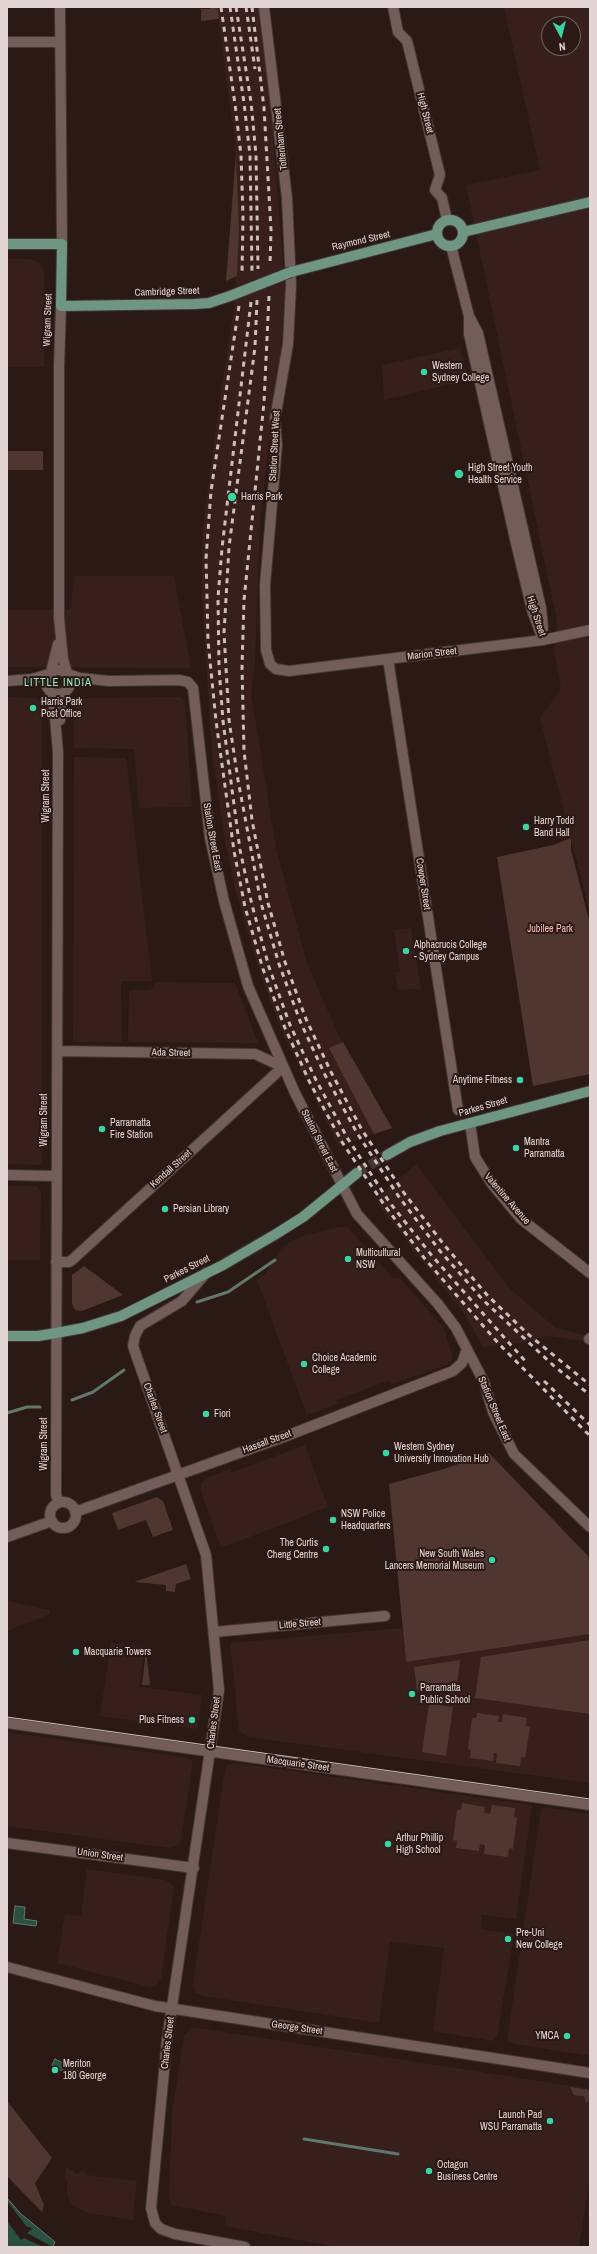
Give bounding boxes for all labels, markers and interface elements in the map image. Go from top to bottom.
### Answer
north arrow [541,16,581,56]
text: N [558,40,566,54]
street label: High Street [414,91,436,135]
street label: Tottenham Street [272,107,290,171]
street label: Raymond Street [331,228,391,254]
street label: Cambridge Street [134,285,200,299]
street label: Wigram Street [41,293,55,347]
place label: Western Sydney College [432,360,489,384]
marker: Western Sydney College [419,367,429,377]
street label: Station Street West [267,410,283,482]
place label: High Street Youth Health Service [468,462,533,486]
marker: High Street Youth Health Service [453,468,465,480]
marker: Harris Park [226,491,238,503]
place label: Harris Park [241,491,282,503]
street label: High Street [524,594,548,638]
street label: Marion Street [407,645,457,663]
district label: LITTLE INDIA [24,676,92,690]
place label: Harris Park Post Office [41,696,82,720]
marker: Harris Park Post Office [28,703,38,713]
street label: Wigram Street [40,770,52,822]
street label: Station Street East [200,802,224,872]
place label: Harry Todd Band Hall [534,815,574,838]
marker: Harry Todd Band Hall [521,822,531,832]
street label: Cowper Street [413,857,433,911]
park label: Jubilee Park [527,923,573,935]
place label: Alphacrucis College - Sydney Campus [414,939,487,962]
marker: Alphacrucis College - Sydney Campus [401,946,411,956]
street label: Ada Street [152,1047,190,1059]
place label: Anytime Fitness [453,1074,512,1086]
marker: Anytime Fitness [515,1075,525,1085]
street label: Wigram Street [38,1094,50,1146]
street label: Parkes Street [457,1094,509,1120]
street label: Station Street East [298,1108,340,1174]
place label: Parramatta Fire Station [110,1117,153,1140]
marker: Parramatta Fire Station [97,1124,107,1134]
place label: Mantra Parramatta [524,1136,565,1160]
marker: Mantra Parramatta [511,1143,521,1153]
street label: Kendall Street [148,1147,194,1191]
street label: Valentine Avenue [481,1171,533,1227]
place label: Persian Library [173,1203,229,1215]
marker: Persian Library [160,1204,170,1214]
place label: Multicultural NSW [356,1247,400,1270]
street label: Parkes Street [162,1252,212,1286]
marker: Multicultural NSW [343,1254,353,1264]
place label: Choice Academic College [312,1352,377,1376]
marker: Choice Academic College [299,1359,309,1369]
street label: Station Street East [475,1375,513,1443]
street label: Charles Street [140,1381,170,1435]
place label: Fiori [214,1408,231,1420]
marker: Fiori [201,1409,211,1419]
street label: Wigram Street [38,1418,50,1470]
street label: Hassall Street [241,1428,293,1456]
place label: Western Sydney University Innovation Hub [394,1441,489,1464]
marker: Western Sydney University Innovation Hub [381,1448,391,1458]
place label: NSW Police Headquarters [341,1508,391,1532]
marker: NSW Police Headquarters [328,1515,338,1525]
place label: The Curtis Cheng Centre [267,1537,318,1560]
marker: The Curtis Cheng Centre [321,1544,331,1554]
place label: New South Wales Lancers Memorial Museum [385,1548,484,1572]
marker: New South Wales Lancers Memorial Museum [487,1555,497,1565]
street label: Little Street [279,1616,321,1632]
place label: Macquarie Towers [84,1646,151,1658]
marker: Macquarie Towers [71,1647,81,1657]
place label: Parramatta Public School [420,1682,470,1706]
marker: Parramatta Public School [407,1689,417,1699]
street label: Charles Street [205,1696,223,1750]
place label: Plus Fitness [139,1714,184,1726]
marker: Plus Fitness [187,1715,197,1725]
street label: Macquarie Street [266,1754,330,1774]
place label: Arthur Phillip High School [396,1832,443,1856]
marker: Arthur Phillip High School [383,1839,393,1849]
street label: Union Street [76,1846,124,1864]
place label: Pre-Uni New College [516,1927,562,1950]
marker: Pre-Uni New College [503,1934,513,1944]
street label: Charles Street [159,2016,177,2070]
street label: George Street [271,2018,323,2038]
place label: YMCA [535,2030,559,2042]
marker: YMCA [562,2031,572,2041]
place label: Meriton 180 George [63,2058,106,2082]
marker: Meriton 180 George [50,2065,60,2075]
place label: Launch Pad WSU Parramatta [480,2109,542,2132]
marker: Launch Pad WSU Parramatta [545,2116,555,2126]
place label: Octagon Business Centre [437,2159,498,2182]
marker: Octagon Business Centre [424,2166,434,2176]

